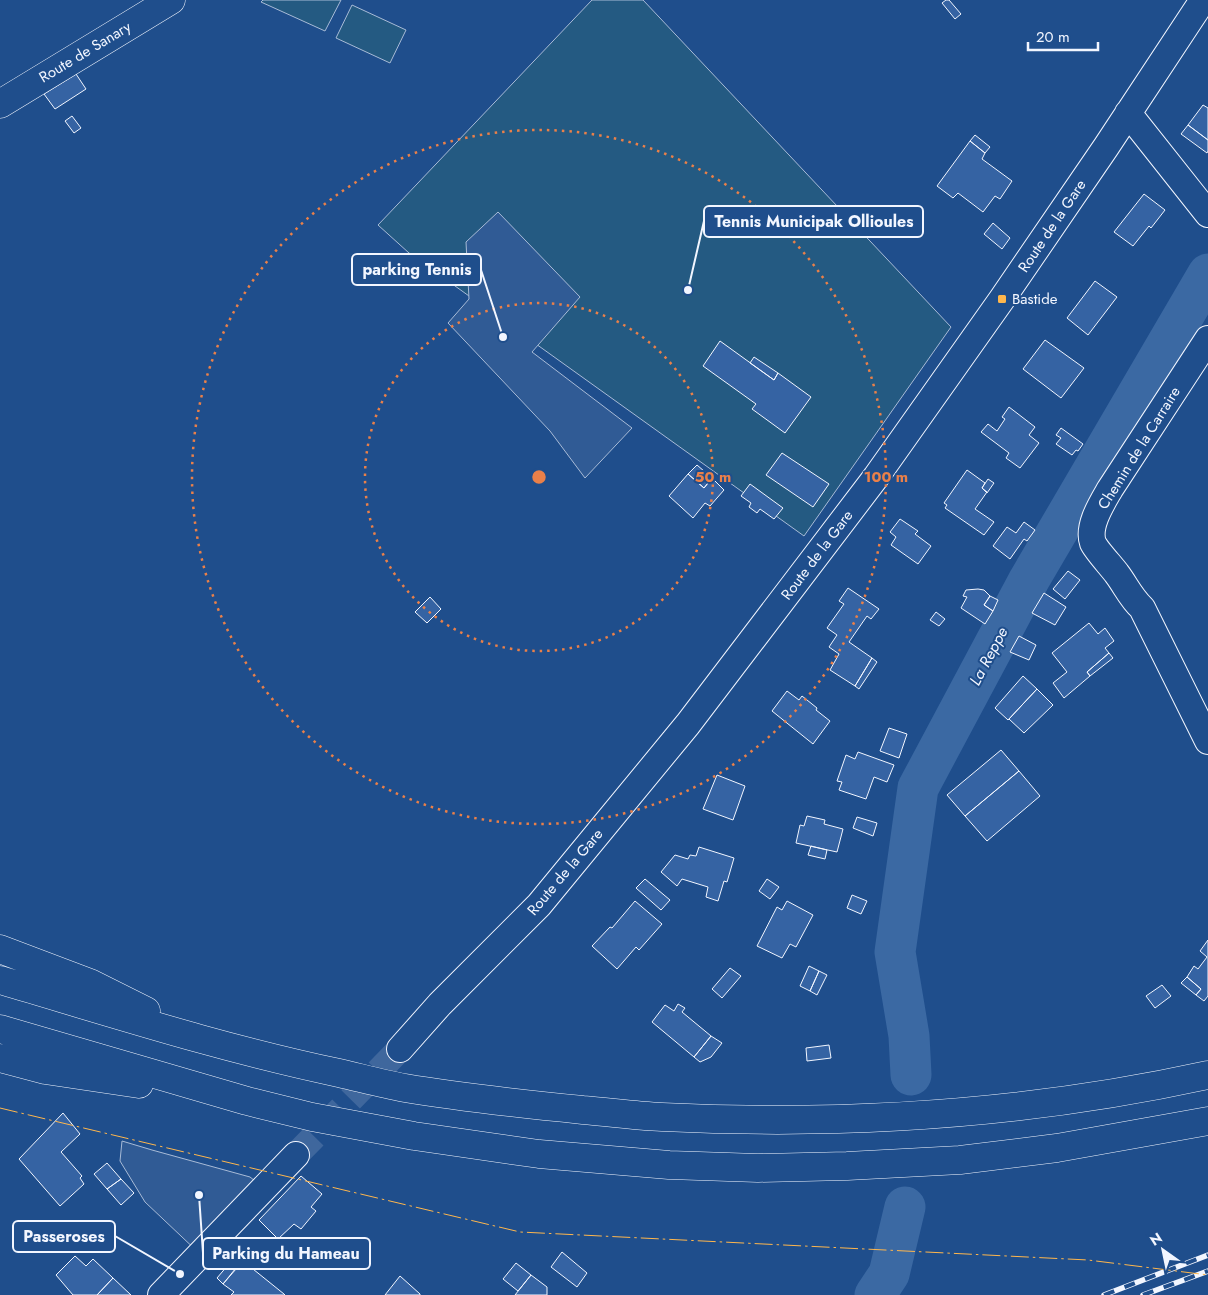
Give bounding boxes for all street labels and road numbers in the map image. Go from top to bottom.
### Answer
street label: Route de Sanary [35,16,135,88]
street label: Route de la Gare [1013,175,1091,277]
street label: Chemin de la Carraire [1092,382,1186,514]
street label: Route de la Gare [776,505,858,605]
street label: Route de la Gare [522,823,608,920]

